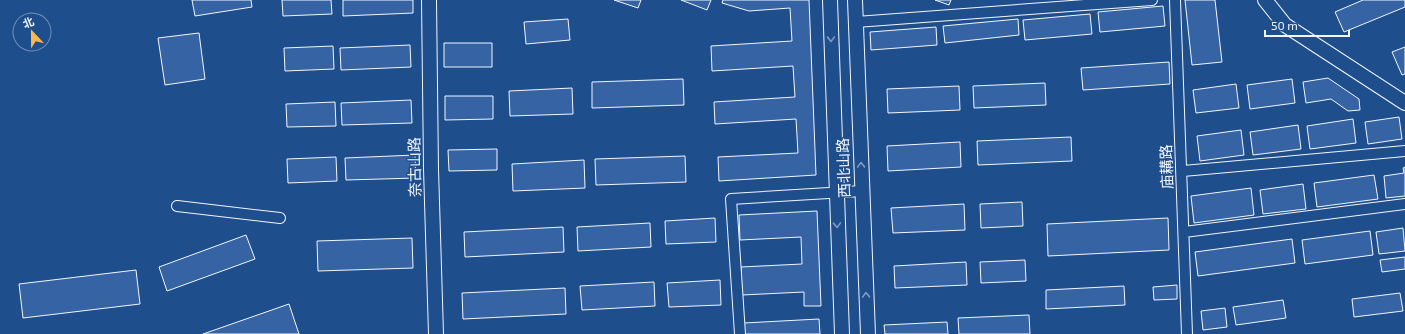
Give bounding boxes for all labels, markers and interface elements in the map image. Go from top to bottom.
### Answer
north arrow [12,12,52,52]
scale bar [1265,12,1349,38]
text: 北 [21,14,36,30]
text: 50 m [1271,18,1298,32]
one-way arrow [827,36,835,42]
street label: 奈古山路 [404,137,424,197]
street label: 西北山路 [833,138,853,198]
street label: 庙耩路 [1156,144,1176,190]
one-way arrow [857,162,866,168]
one-way arrow [833,222,841,228]
one-way arrow [862,292,870,298]

